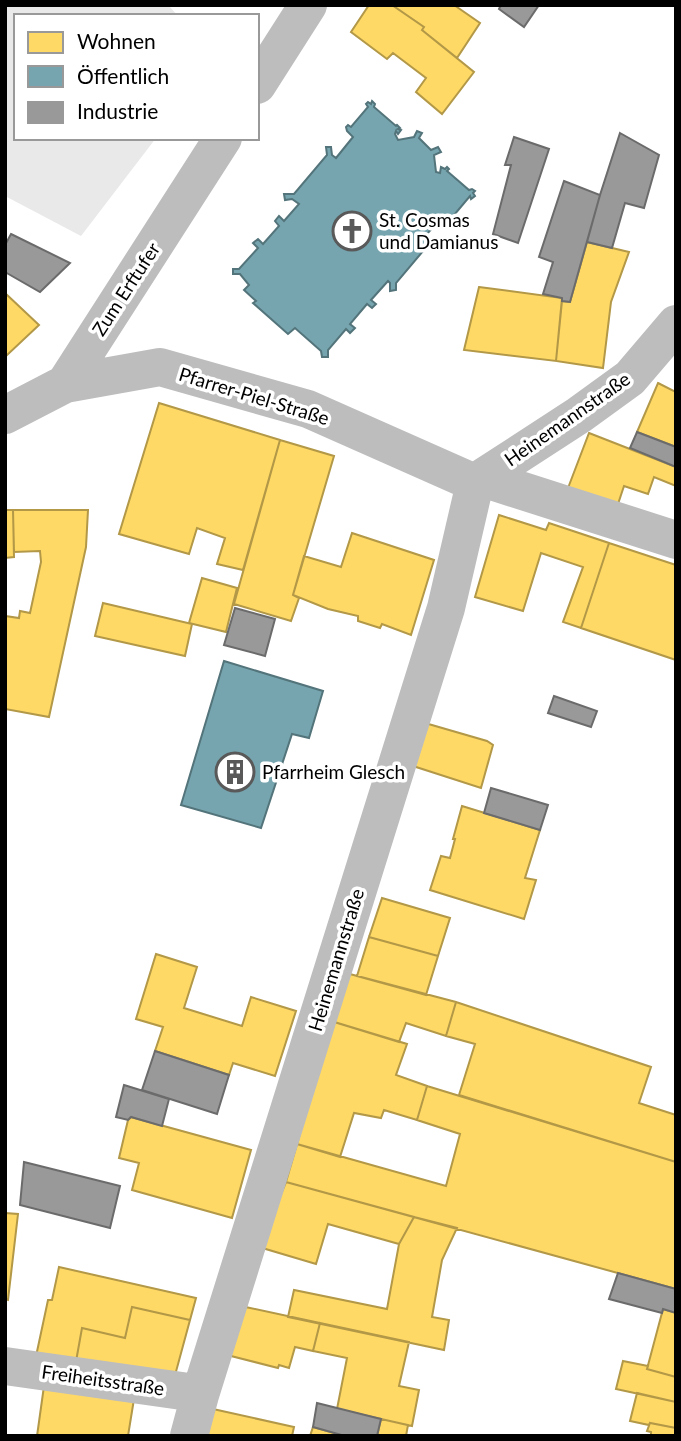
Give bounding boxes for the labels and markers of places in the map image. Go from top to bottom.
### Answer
place label: St. Cosmas und Damianus [379,208,498,253]
church icon: St. Cosmas und Damianus [331,210,373,252]
building icon: Pfarrheim Glesch [214,751,256,793]
place label: Pfarrheim Glesch [262,760,405,783]

